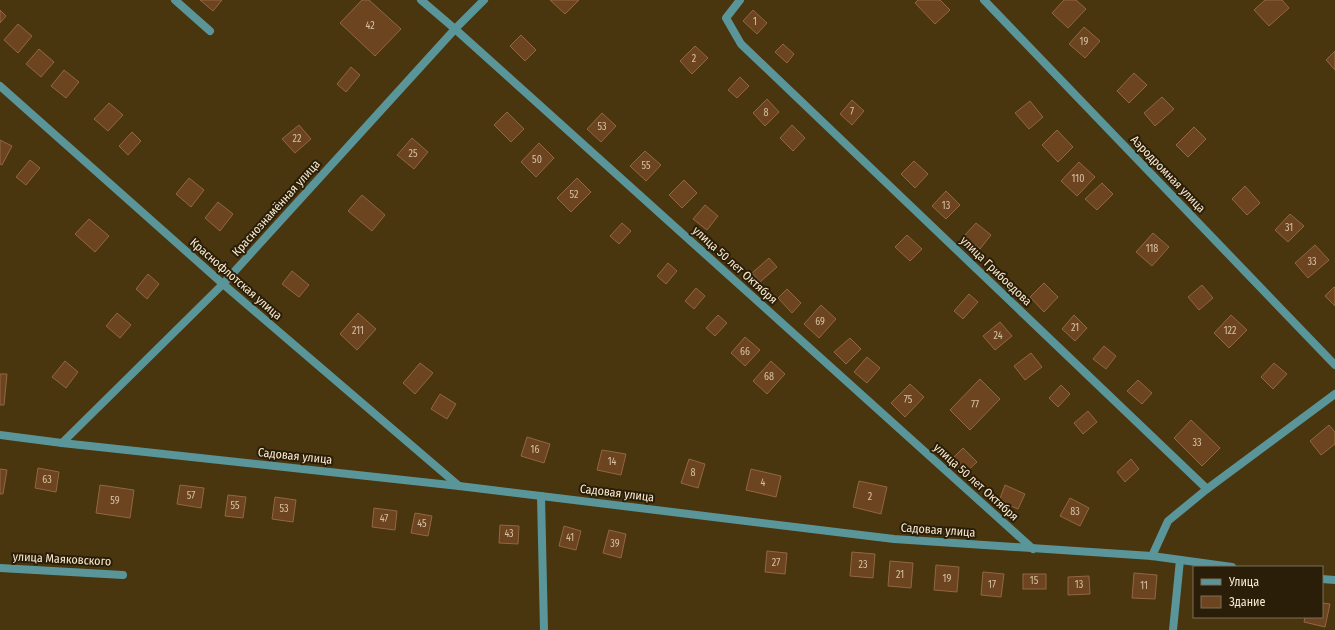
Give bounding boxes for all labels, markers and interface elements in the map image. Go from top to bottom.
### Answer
house number: 1 [753,16,757,28]
house number: 42 [365,20,375,32]
house number: 19 [1080,36,1089,48]
house number: 2 [692,53,697,65]
house number: 7 [850,106,854,118]
house number: 8 [764,107,769,119]
house number: 53 [597,121,607,133]
house number: 22 [293,133,302,145]
street label: Аэродромная улица [1128,133,1208,215]
house number: 25 [409,148,418,160]
house number: 50 [532,154,542,166]
street label: Краснознамённая улица [229,157,323,259]
house number: 55 [641,160,651,172]
house number: 110 [1072,173,1084,185]
house number: 52 [570,189,579,201]
house number: 13 [942,200,951,212]
house number: 31 [1285,222,1293,234]
street label: улица 50 лет Октября [690,223,780,307]
street label: улица Грибоедова [957,233,1035,309]
street label: Краснофлотская улица [187,235,285,323]
house number: 118 [1146,243,1158,255]
house number: 33 [1307,256,1317,268]
house number: 69 [815,316,825,328]
house number: 21 [1071,322,1079,334]
house number: 211 [352,325,364,337]
house number: 122 [1224,325,1237,337]
house number: 24 [993,330,1003,342]
house number: 66 [740,346,750,358]
house number: 68 [764,371,774,383]
house number: 75 [904,394,913,406]
house number: 77 [971,399,979,411]
house number: 33 [1192,437,1202,449]
street label: улица 50 лет Октября [931,440,1021,524]
house number: 16 [531,444,539,456]
street label: Садовая улица [257,445,333,467]
house number: 14 [608,456,617,468]
house number: 8 [691,467,696,479]
house number: 63 [42,474,52,486]
house number: 4 [761,477,766,489]
street label: Садовая улица [579,481,655,505]
house number: 57 [187,490,195,502]
house number: 2 [868,491,873,503]
house number: 59 [110,495,120,507]
house number: 55 [230,500,240,512]
house number: 53 [279,503,289,515]
house number: 83 [1070,506,1080,518]
house number: 47 [380,513,388,525]
house number: 45 [417,518,427,530]
street label: Садовая улица [900,520,976,540]
house number: 43 [504,528,514,540]
house number: 41 [566,532,574,544]
house number: 39 [610,538,620,550]
street label: улица Маяковского [12,549,112,569]
house number: 27 [772,557,780,569]
house number: 23 [859,559,868,571]
legend [1193,566,1323,618]
house number: 21 [896,569,904,581]
house number: 19 [943,573,952,585]
house number: 15 [1030,575,1039,587]
text: Улица [1228,575,1259,589]
house number: 17 [988,579,996,591]
house number: 13 [1075,579,1084,591]
house number: 11 [1140,580,1148,592]
text: Здание [1229,595,1265,609]

